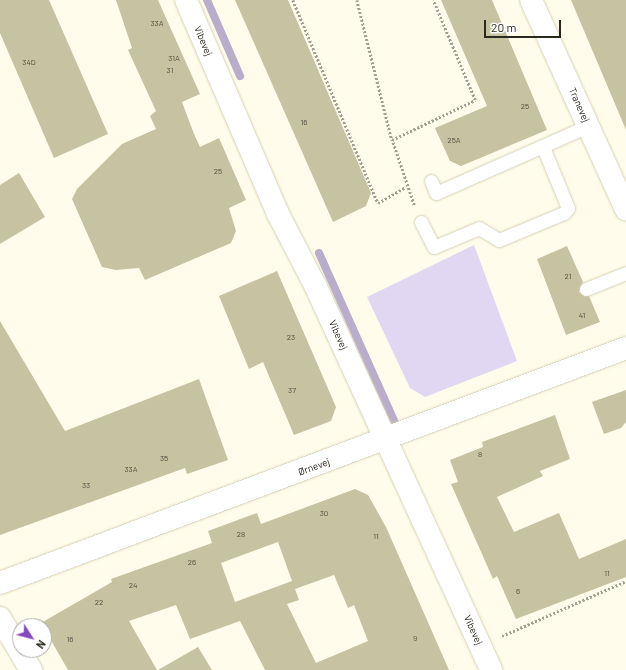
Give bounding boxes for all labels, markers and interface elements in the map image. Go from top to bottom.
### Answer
scale bar [486,12,563,38]
house number: 33A [150,19,164,29]
text: 20 m [491,20,517,34]
street label: Vibevej [191,24,215,58]
house number: 31A [168,54,180,64]
house number: 34D [22,58,36,68]
house number: 31 [167,66,173,76]
street label: Tranevej [566,86,592,124]
house number: 25 [521,102,529,112]
house number: 16 [301,118,307,128]
house number: 25A [447,136,461,146]
house number: 25 [214,167,222,177]
house number: 21 [565,272,571,282]
house number: 41 [579,311,585,321]
street label: Vibevej [326,318,350,352]
house number: 23 [287,333,295,343]
house number: 37 [288,386,296,396]
house number: 8 [478,450,482,460]
house number: 35 [160,454,168,464]
street label: Ørnevej [297,456,331,478]
house number: 33A [124,465,138,475]
house number: 33 [82,481,90,491]
house number: 30 [320,509,328,519]
house number: 28 [237,530,245,540]
house number: 11 [373,532,379,542]
house number: 26 [188,558,196,568]
house number: 11 [604,569,610,579]
house number: 24 [129,581,137,591]
house number: 6 [516,587,520,597]
house number: 22 [95,598,103,608]
street label: Vibevej [461,613,485,647]
north arrow [12,618,52,658]
house number: 9 [413,634,417,644]
house number: 16 [67,635,73,645]
text: N [34,638,49,652]

